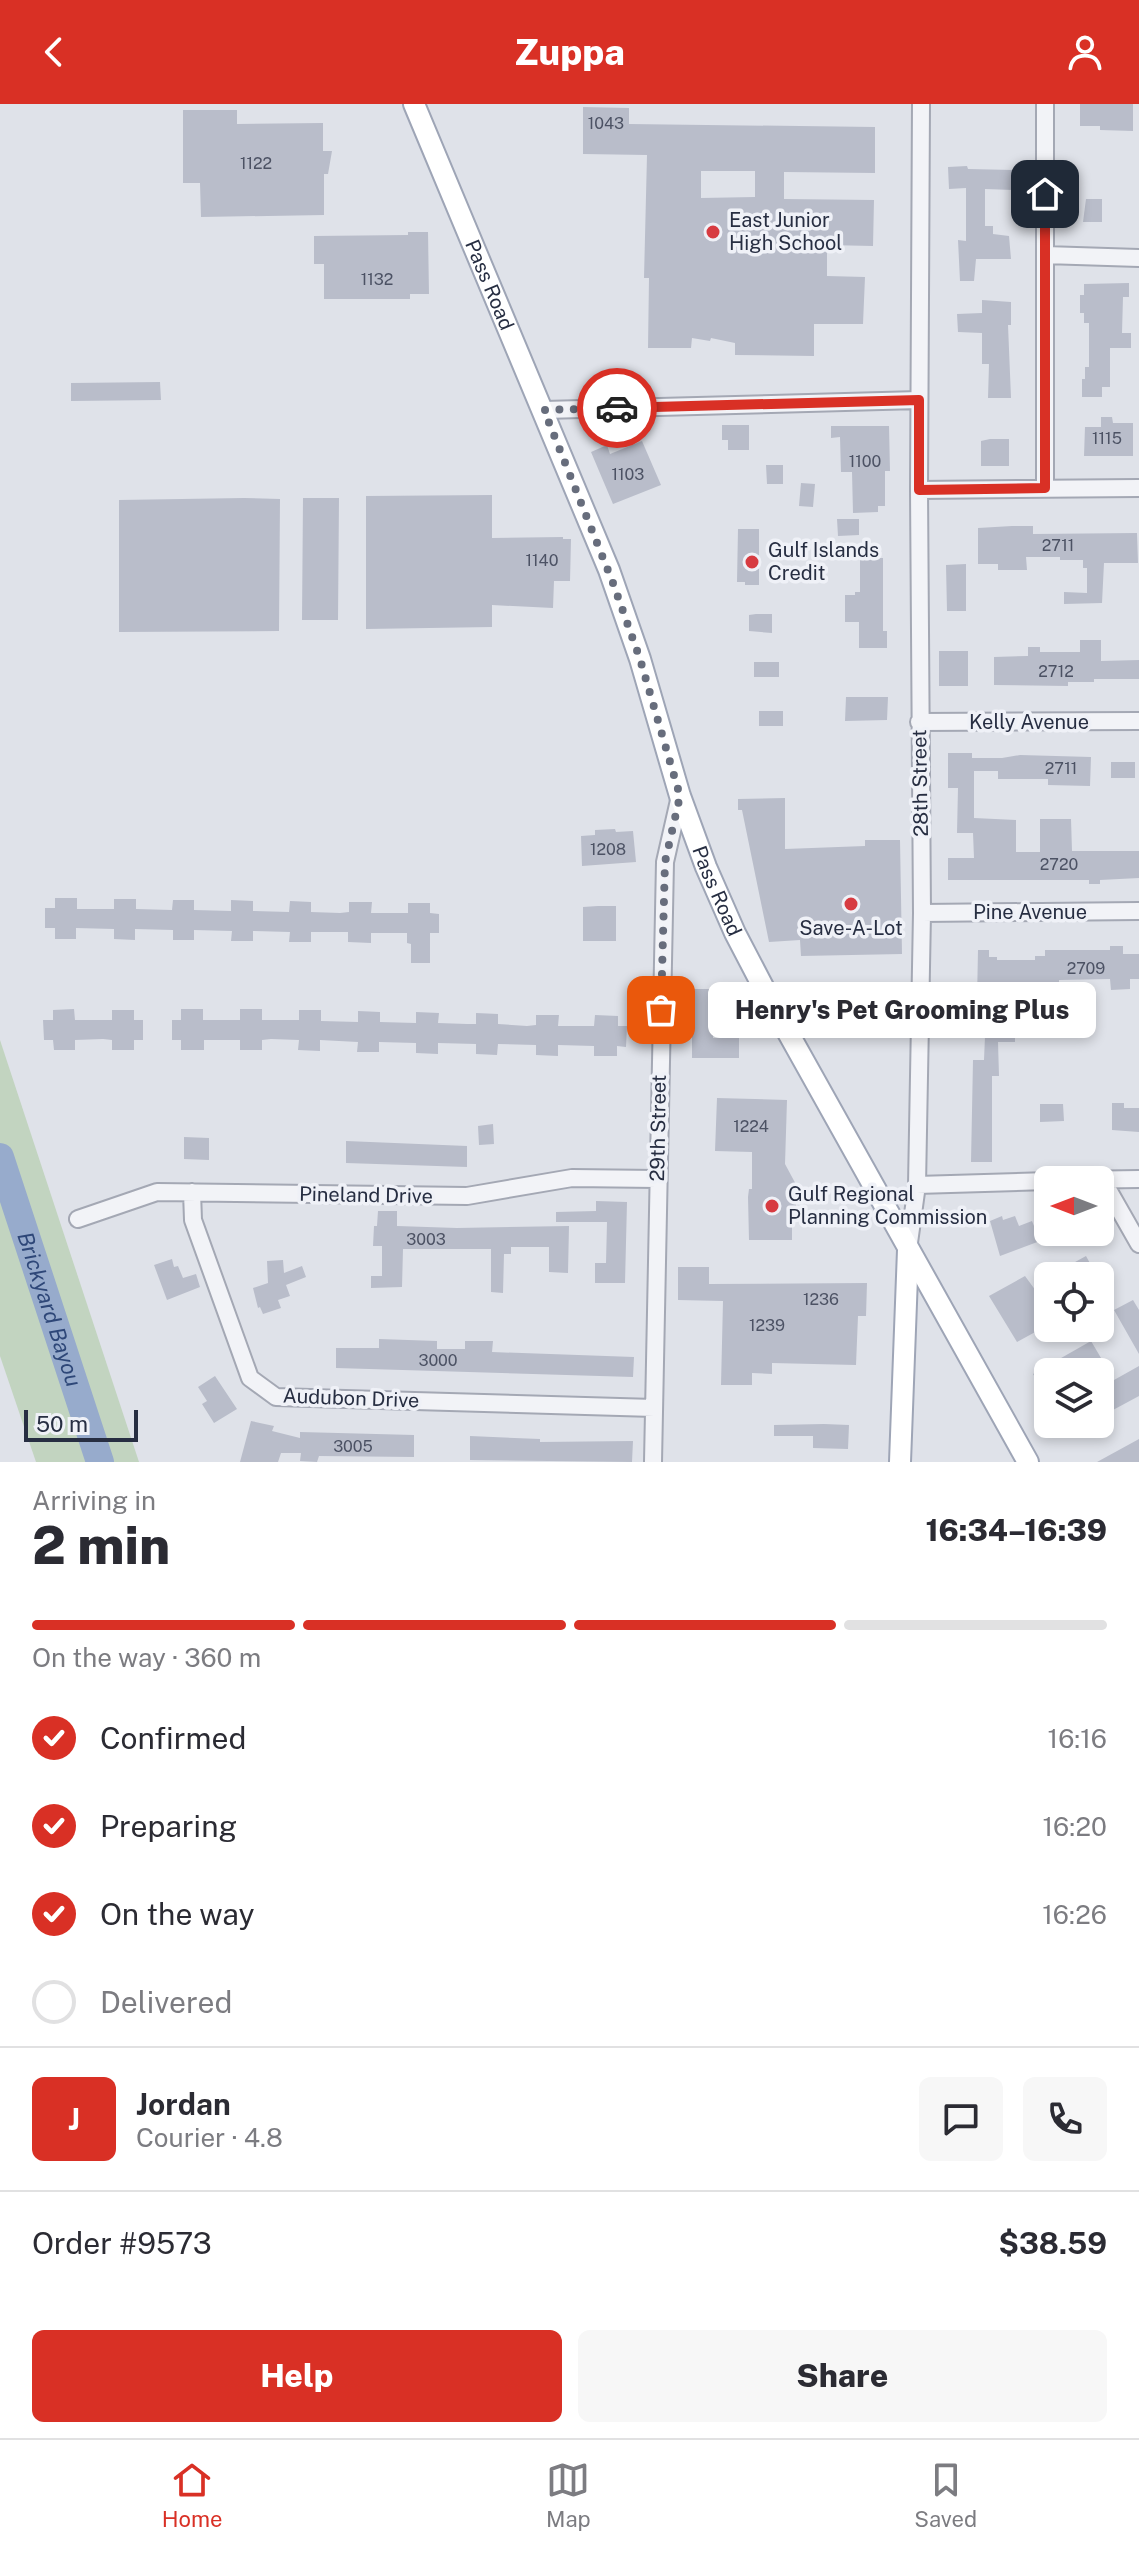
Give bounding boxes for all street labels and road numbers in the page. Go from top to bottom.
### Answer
street label: Pass Road [460,236,519,334]
street label: Kelly Avenue [969,710,1089,734]
street label: 28th Street [907,729,933,837]
street label: Pass Road [687,842,747,940]
street label: Pine Avenue [973,900,1087,924]
street label: 29th Street [645,1074,671,1182]
street label: Pineland Drive [299,1182,433,1208]
street label: Audubon Drive [282,1384,420,1412]

